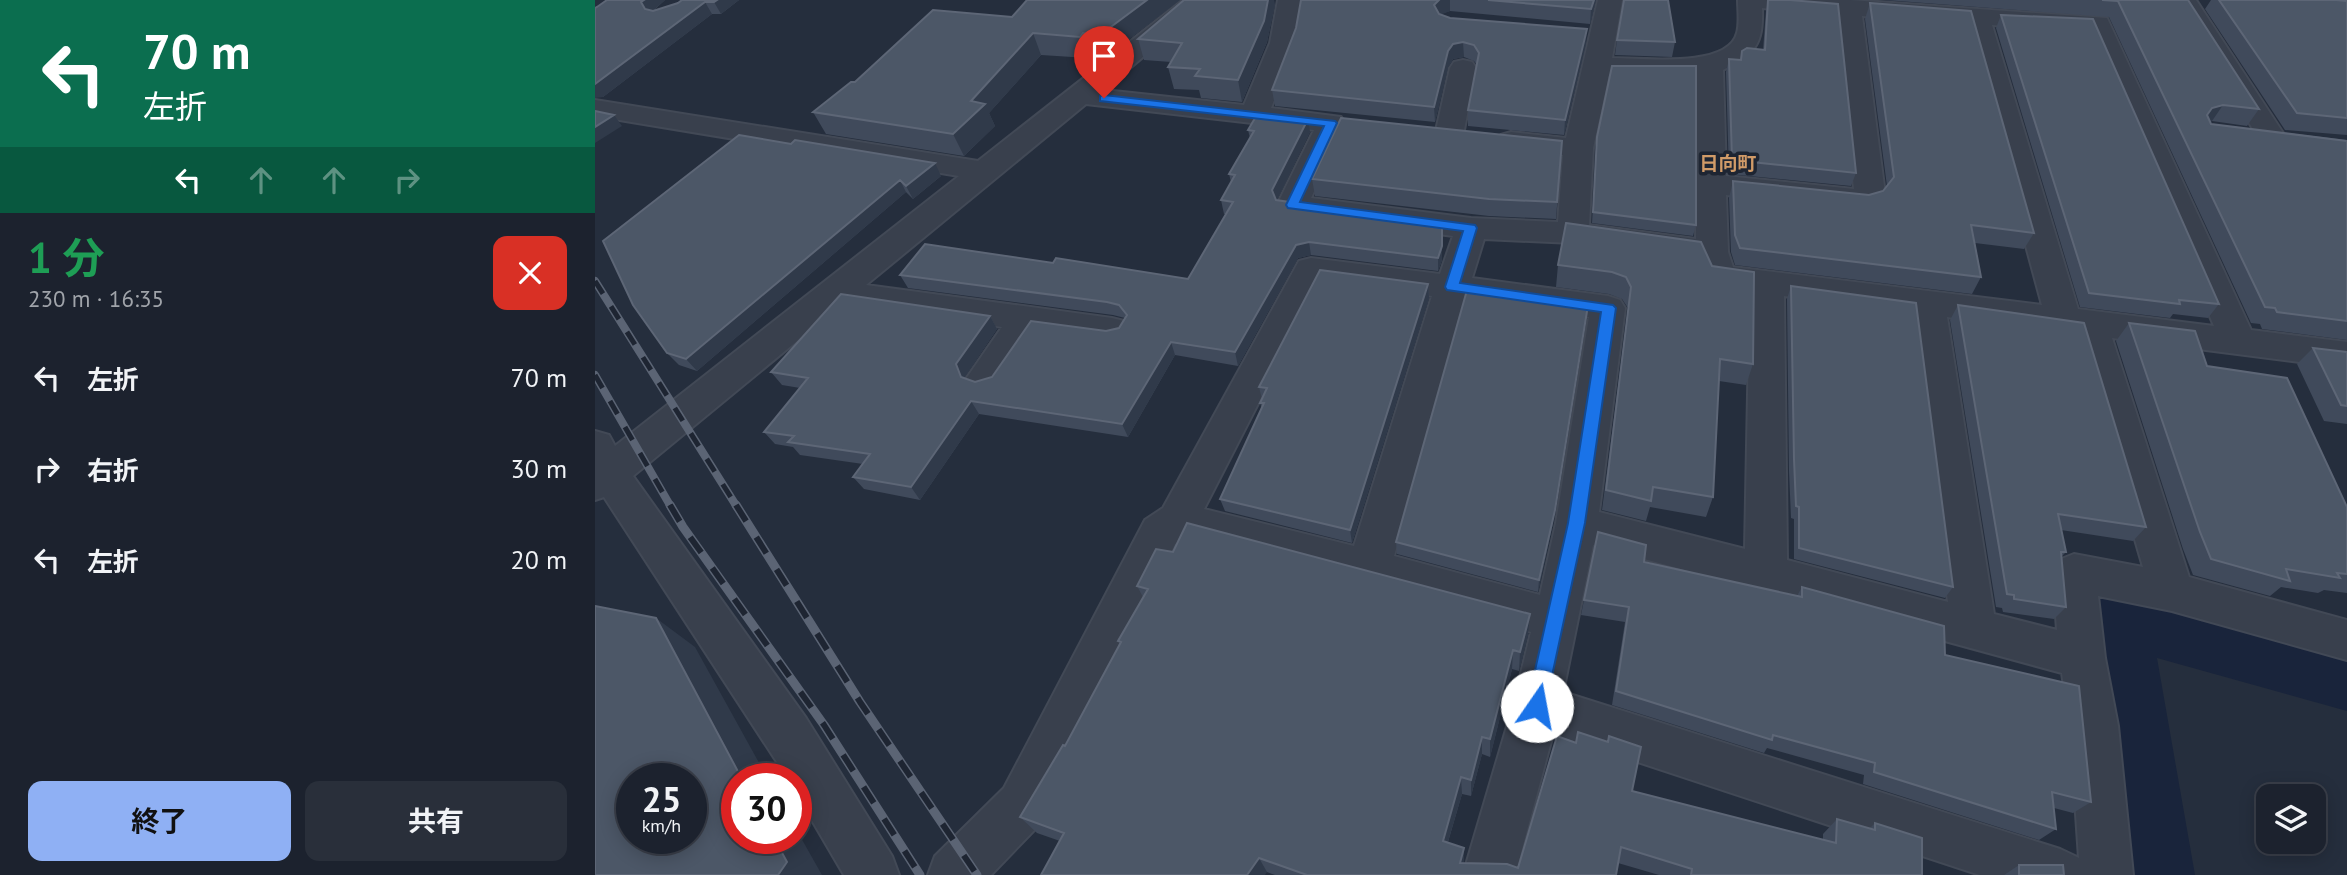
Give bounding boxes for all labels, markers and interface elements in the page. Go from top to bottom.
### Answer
text: 70 m [143,19,250,83]
pin [1074,26,1134,98]
icon: left [28,28,119,119]
icon: arrive [1085,37,1123,75]
text: 左折 [143,85,207,127]
district label: 日向町 [1699,151,1757,175]
icon: left [169,161,207,199]
icon: ahead [242,161,280,199]
icon: ahead [315,161,353,199]
icon: right [388,161,426,199]
text: 1 分 [28,230,104,285]
button: close [493,236,567,310]
text: 230 m · 16:35 [28,284,164,313]
icon: left [28,359,66,397]
text: 70 m [511,361,567,394]
text: 左折 [87,363,139,396]
icon: right [28,450,66,488]
text: 30 m [511,452,567,485]
text: 右折 [87,454,139,487]
icon: left [28,541,66,579]
text: 20 m [511,543,567,576]
text: 左折 [87,545,139,578]
position arrow [1500,669,1574,743]
speed limit sign: 30 [721,763,812,854]
text: 25 [642,776,681,822]
button: 終了 [28,781,291,861]
button: 共有 [305,781,567,861]
map controls [2256,784,2326,854]
button: layers [2256,784,2326,854]
text: km/h [642,814,681,837]

